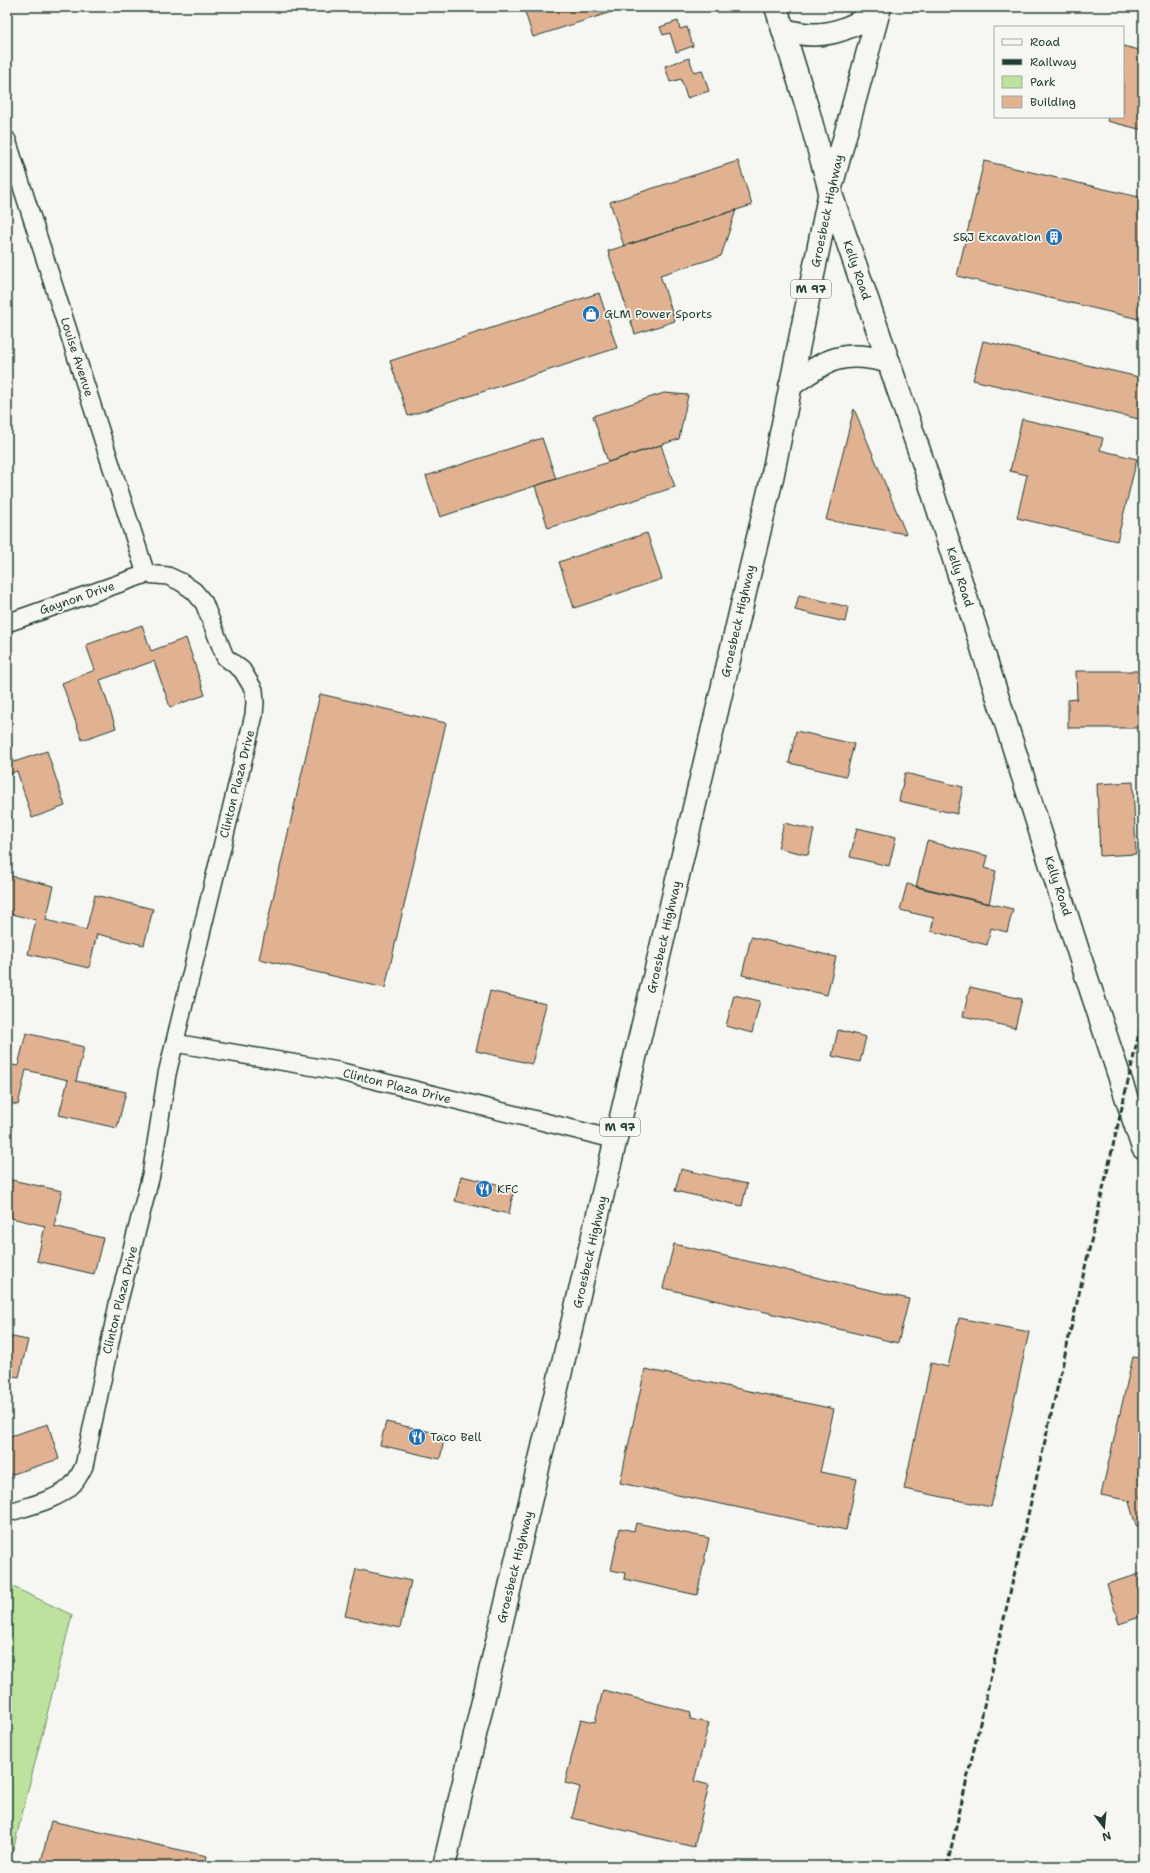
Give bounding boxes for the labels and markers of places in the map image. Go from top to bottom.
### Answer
building icon: S&J Excavation [1044,227,1064,247]
place label: S&J Excavation [953,229,1041,245]
shop icon: GLM Power Sports [581,304,601,324]
place label: GLM Power Sports [604,306,712,322]
restaurant icon: KFC [474,1179,494,1199]
place label: KFC [497,1181,518,1197]
restaurant icon: Taco Bell [407,1427,427,1447]
place label: Taco Bell [430,1429,482,1445]

